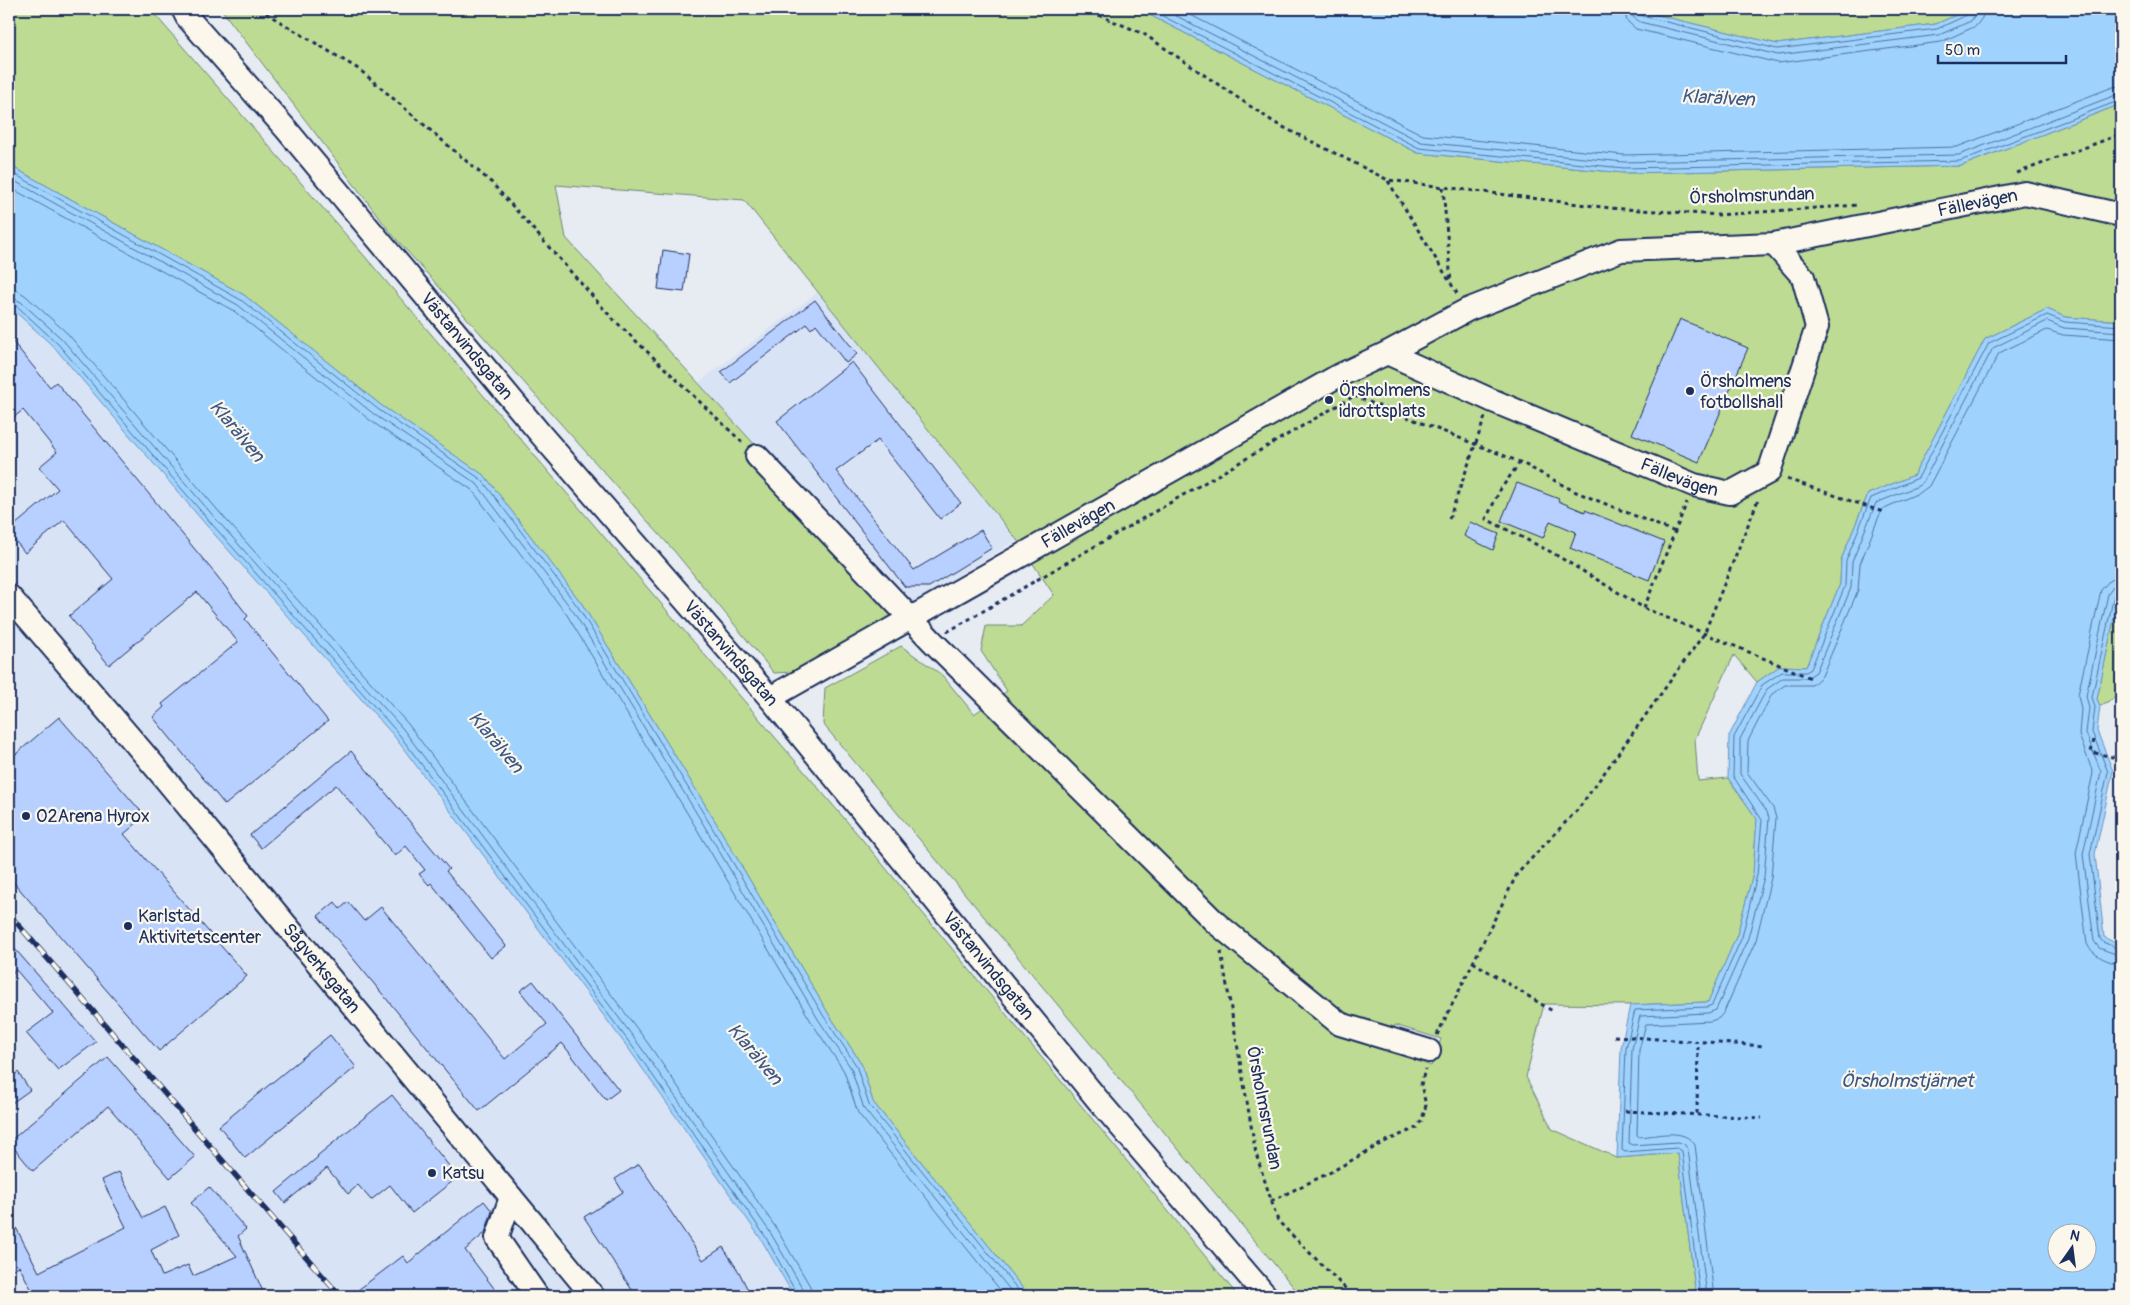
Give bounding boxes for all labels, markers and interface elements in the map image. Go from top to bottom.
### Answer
scale bar [1938,32,2065,64]
text: 50 m [1945,41,1980,60]
water label: Klarälven [1681,84,1757,112]
street label: Örsholmsrundan [1689,182,1815,210]
street label: Fällevägen [1935,183,2020,222]
street label: Västanvindsgatan [416,287,519,404]
place label: Örsholmens fotbollshall [1700,370,1791,414]
place label: Örsholmens idrottsplats [1339,379,1430,423]
marker: Örsholmens fotbollshall [1684,385,1696,397]
marker: Örsholmens idrottsplats [1323,394,1335,406]
water label: Klarälven [204,395,271,468]
street label: Fällevägen [1637,452,1720,502]
street label: Fällevägen [1037,493,1119,553]
street label: Västanvindsgatan [679,595,783,711]
water label: Klarälven [463,706,530,779]
place label: O2Arena Hyrox [36,805,150,828]
marker: O2Arena Hyrox [20,810,32,822]
place label: Karlstad Aktivitetscenter [138,905,262,949]
street label: Västanvindsgatan [937,907,1039,1025]
street label: Sågverksgatan [278,918,366,1018]
marker: Karlstad Aktivitetscenter [122,920,134,932]
water label: Klarälven [722,1018,789,1091]
street label: Örsholmsrundan [1241,1044,1287,1172]
water label: Örsholmstjärnet [1841,1069,1976,1093]
place label: Katsu [442,1162,485,1185]
marker: Katsu [426,1167,438,1179]
north arrow [2048,1222,2098,1272]
text: N [2068,1226,2082,1245]

